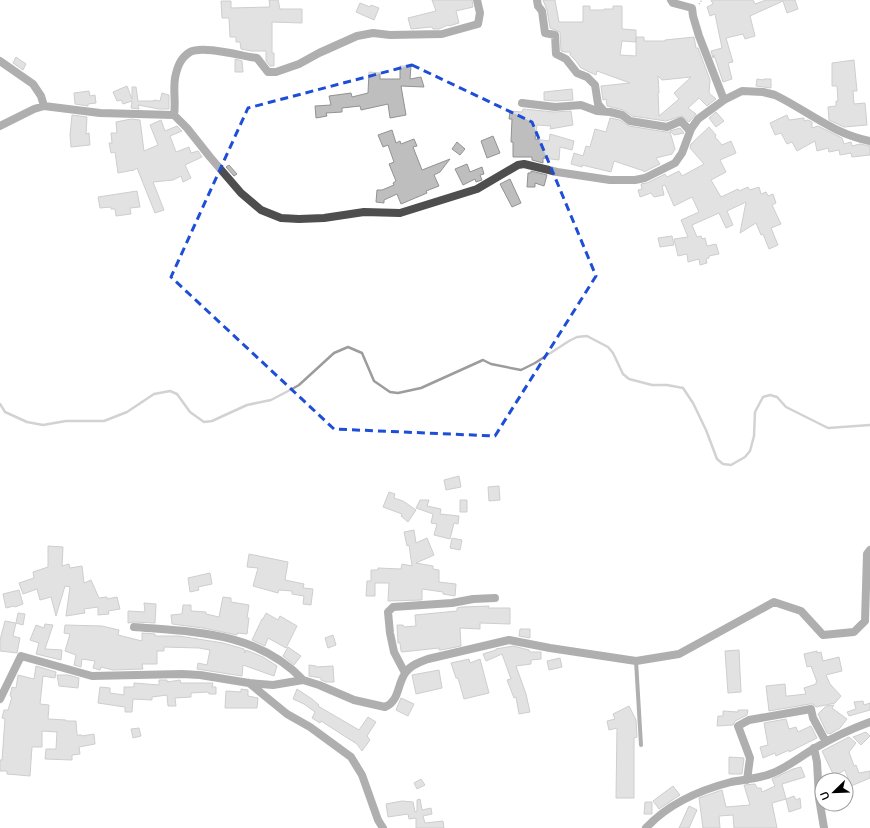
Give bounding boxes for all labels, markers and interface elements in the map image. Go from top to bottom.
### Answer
north arrow [814,772,854,812]
text: U [817,789,834,802]

